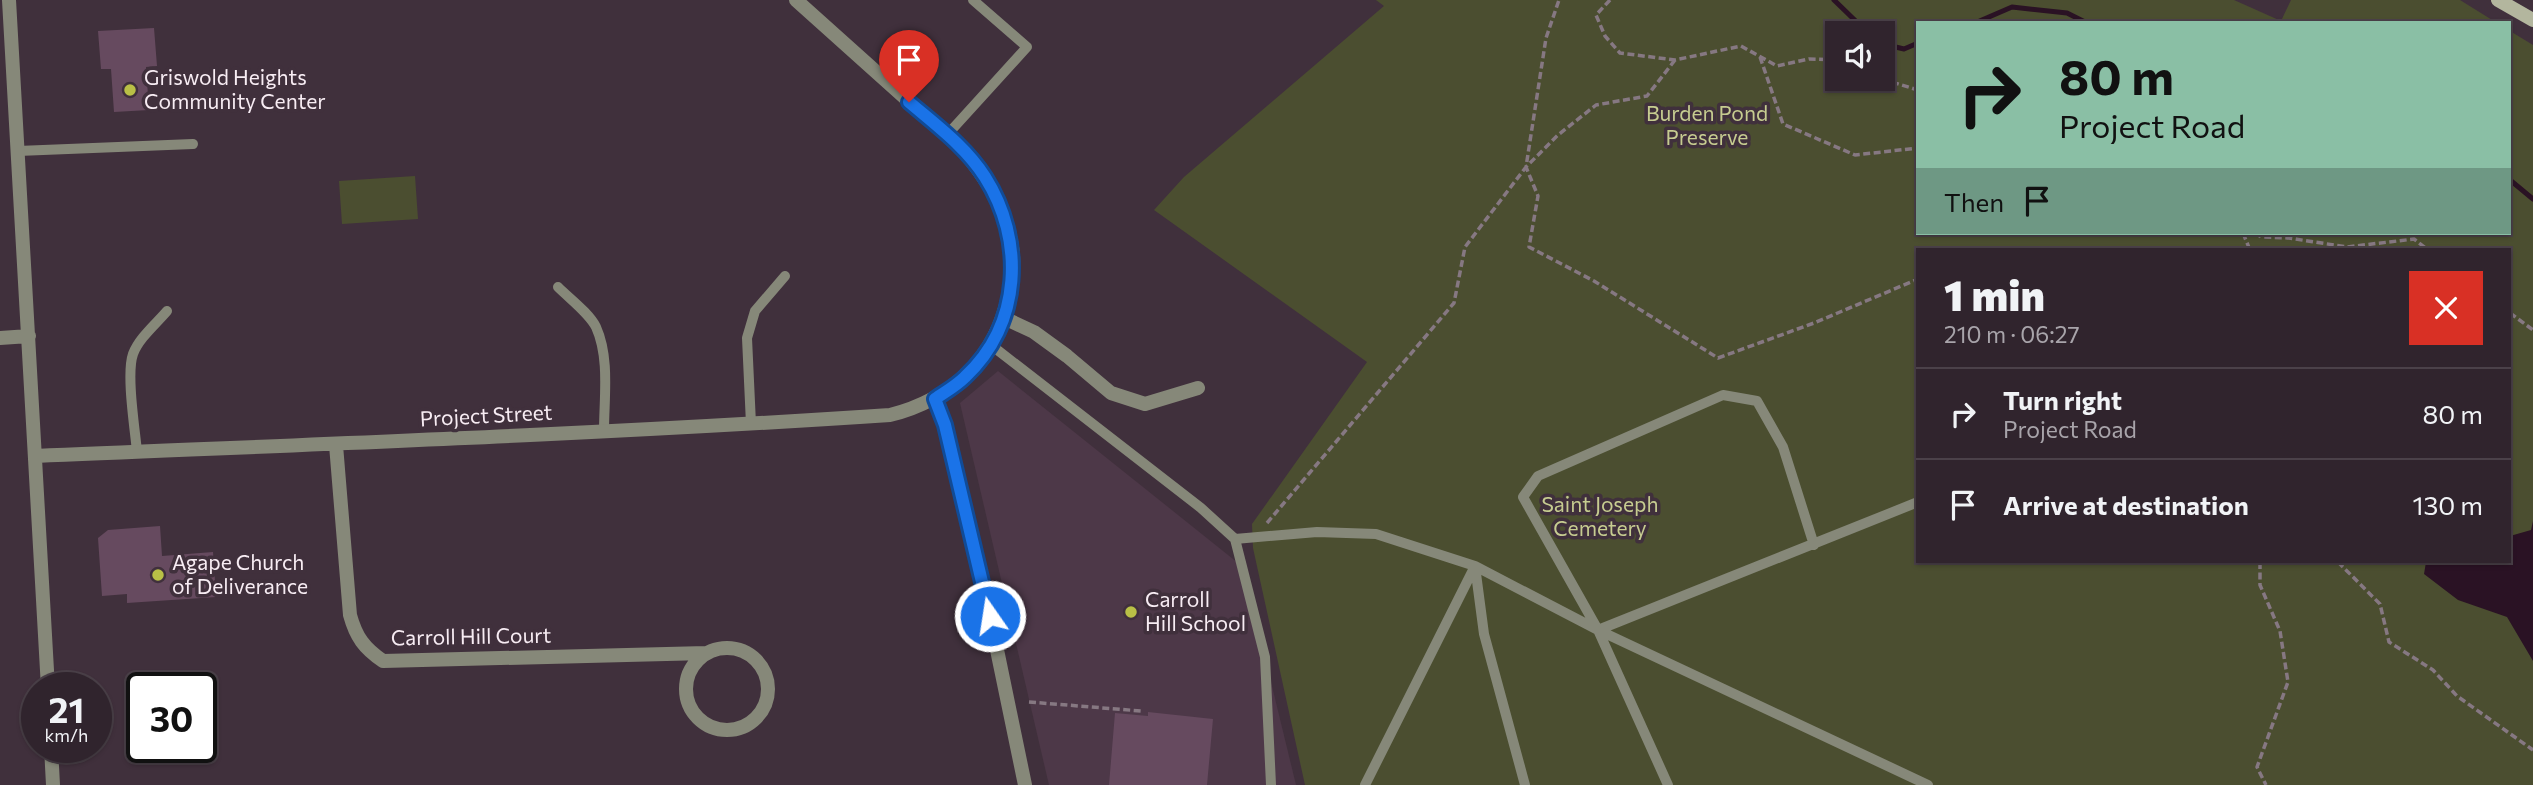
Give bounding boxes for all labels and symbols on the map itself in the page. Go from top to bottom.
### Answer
pin [879,30,939,102]
place label: Griswold Heights Community Center [144,64,326,113]
marker: Griswold Heights Community Center [122,82,138,98]
park label: Burden Pond Preserve [1646,100,1768,149]
street label: Project Street [419,399,553,430]
park label: Saint Joseph Cemetery [1542,491,1658,540]
place label: Agape Church of Deliverance [172,549,308,598]
marker: Agape Church of Deliverance [150,567,166,583]
position arrow [953,579,1027,653]
place label: Carroll Hill School [1145,586,1246,635]
marker: Carroll Hill School [1123,604,1139,620]
street label: Carroll Hill Court [391,622,551,649]
speed limit sign: 30 [126,672,217,763]

